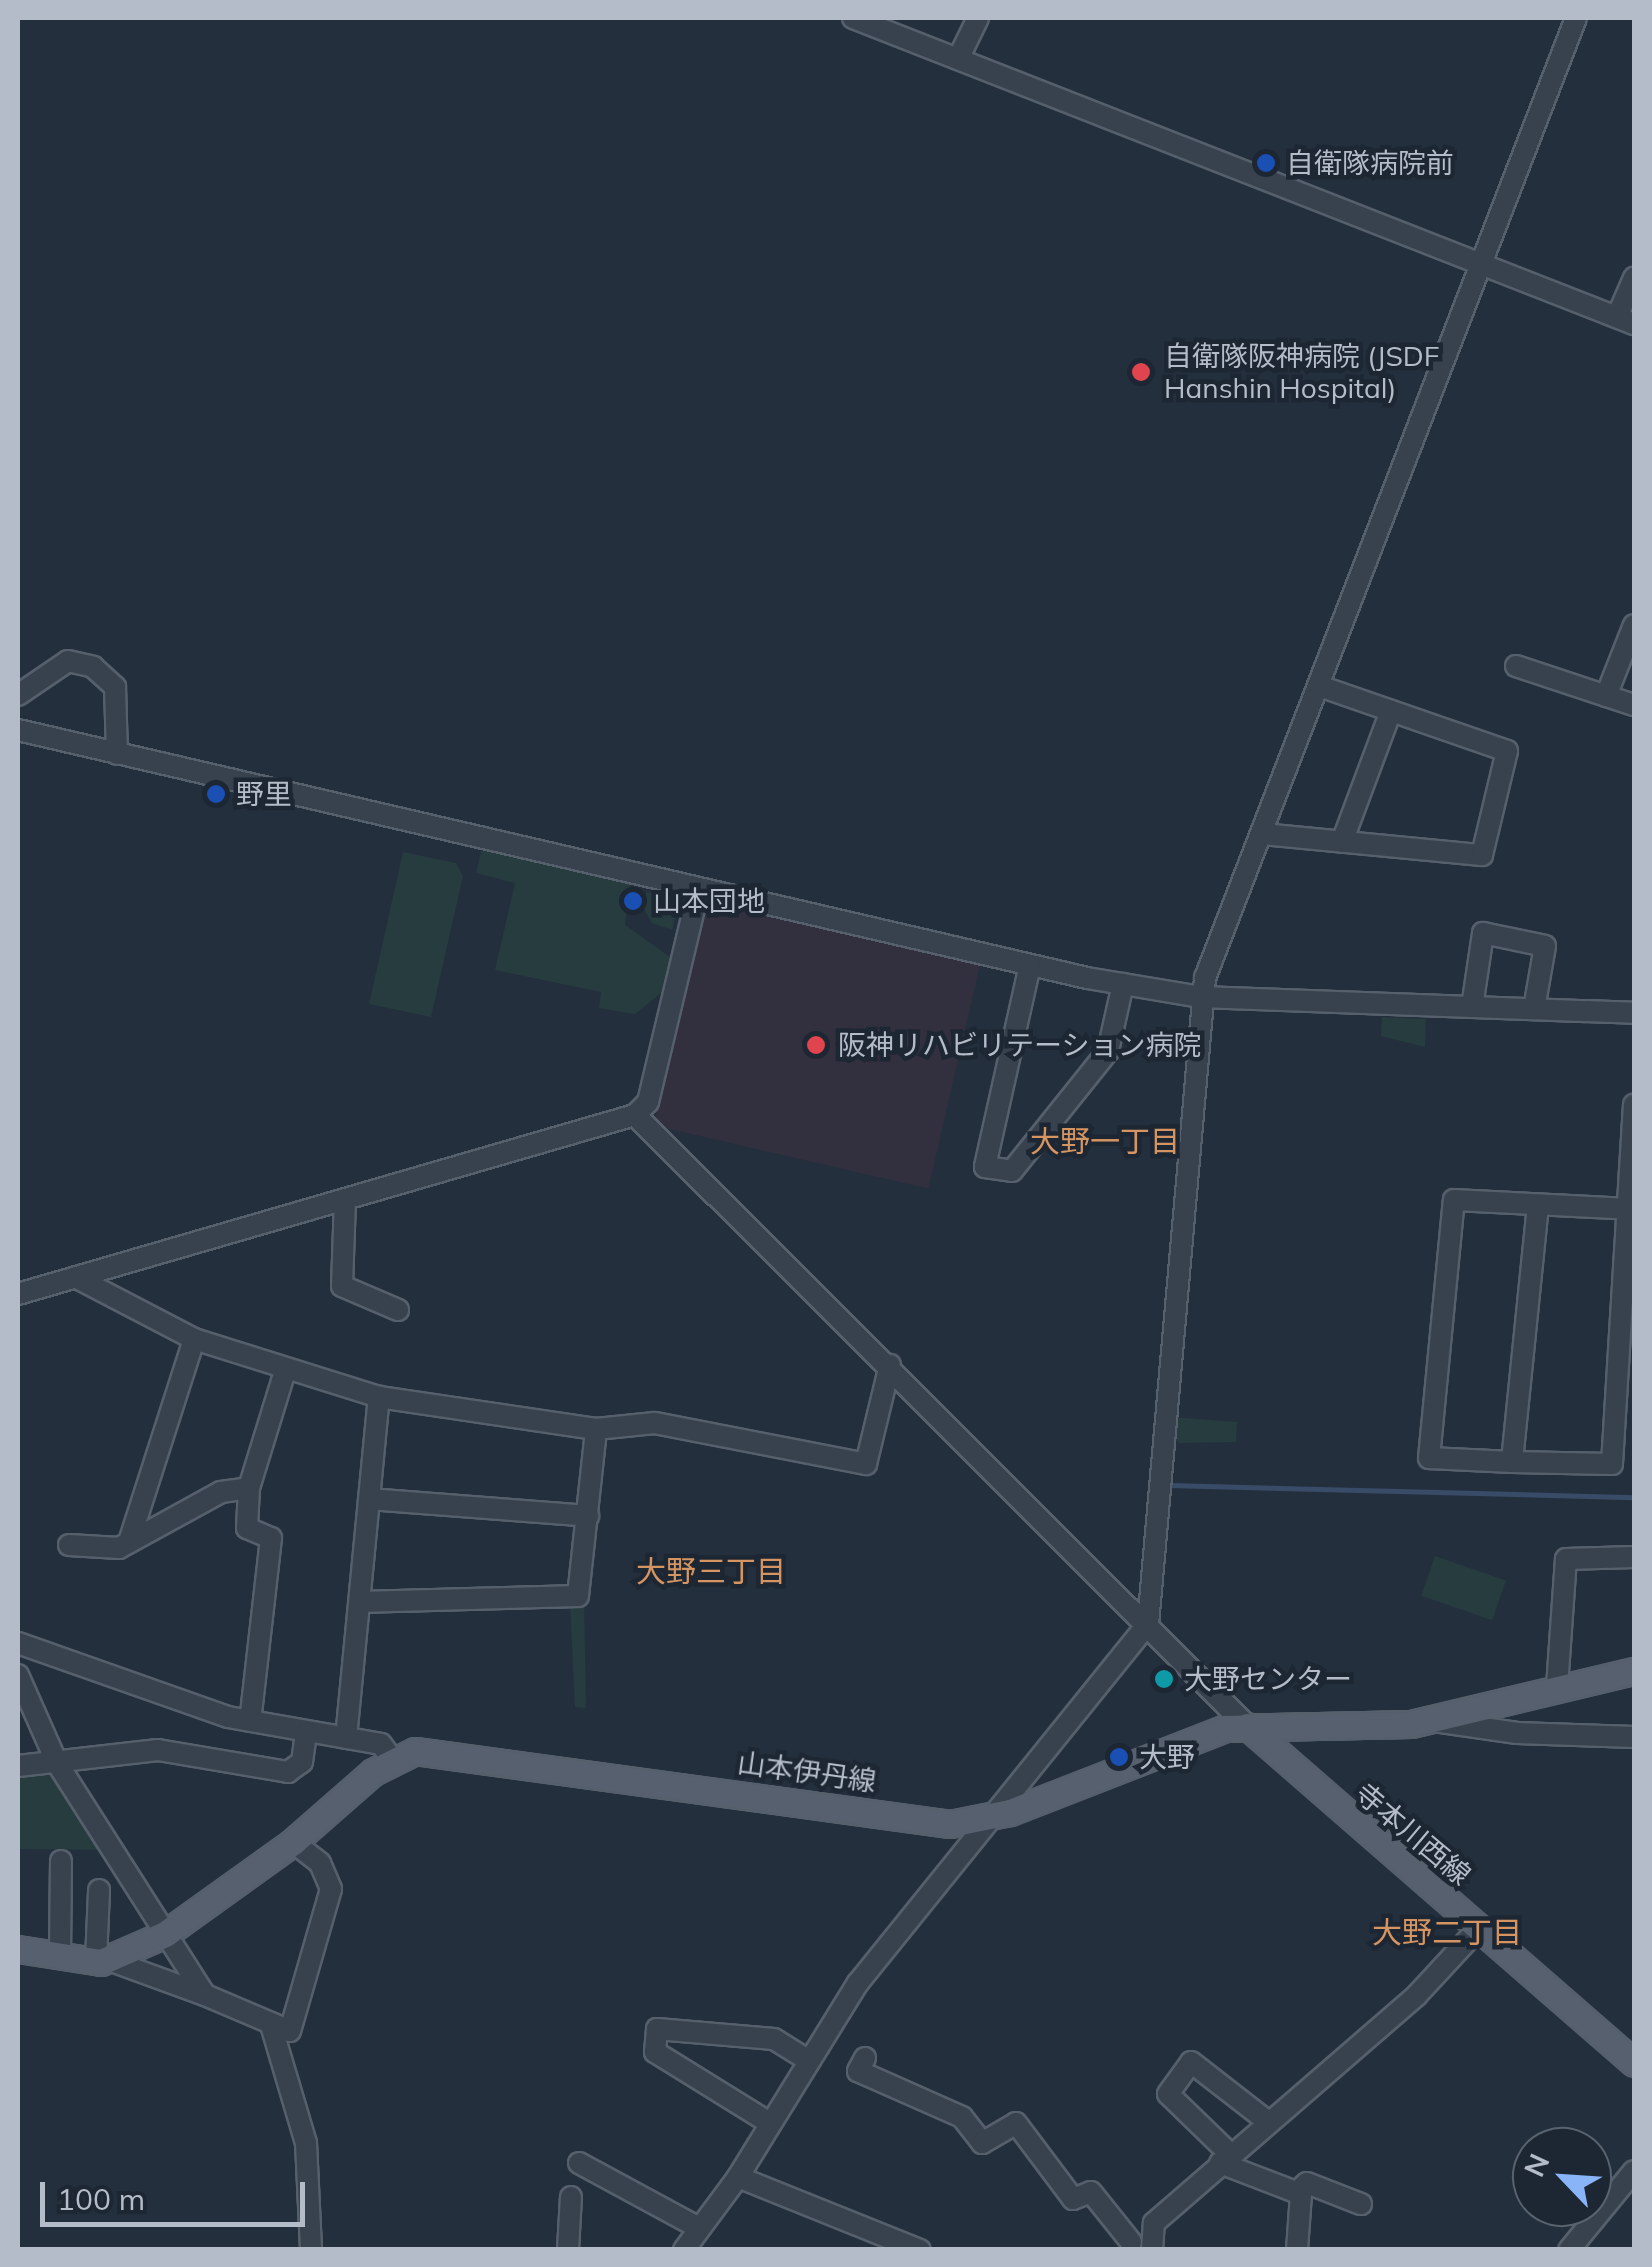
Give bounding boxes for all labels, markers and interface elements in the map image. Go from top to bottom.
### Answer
place label: 自衛隊病院前 [1286,146,1454,180]
marker: 自衛隊病院前 [1255,152,1277,174]
place label: 自衛隊阪神病院 (JSDF Hanshin Hospital) [1164,339,1440,405]
marker: 自衛隊阪神病院 (JSDF Hanshin Hospital) [1128,359,1154,385]
place label: 野里 [236,777,292,811]
marker: 野里 [205,783,227,805]
place label: 山本団地 [653,884,765,918]
marker: 山本団地 [622,890,644,912]
place label: 阪神リハビリテーション病院 [838,1028,1202,1062]
marker: 阪神リハビリテーション病院 [803,1032,829,1058]
district label: 大野一丁目 [1030,1123,1180,1159]
district label: 大野三丁目 [636,1553,786,1589]
place label: 大野センター [1184,1662,1352,1696]
marker: 大野センター [1153,1668,1175,1690]
place label: 大野 [1139,1740,1195,1774]
street label: 山本伊丹線 [735,1746,879,1798]
marker: 大野 [1108,1746,1130,1768]
street label: 寺本川西線 [1349,1776,1477,1892]
district label: 大野二丁目 [1372,1914,1522,1950]
north arrow [1512,2127,1612,2227]
text: N [1516,2148,1556,2182]
scale bar [45,2162,310,2224]
text: 100 m [57,2180,145,2218]

